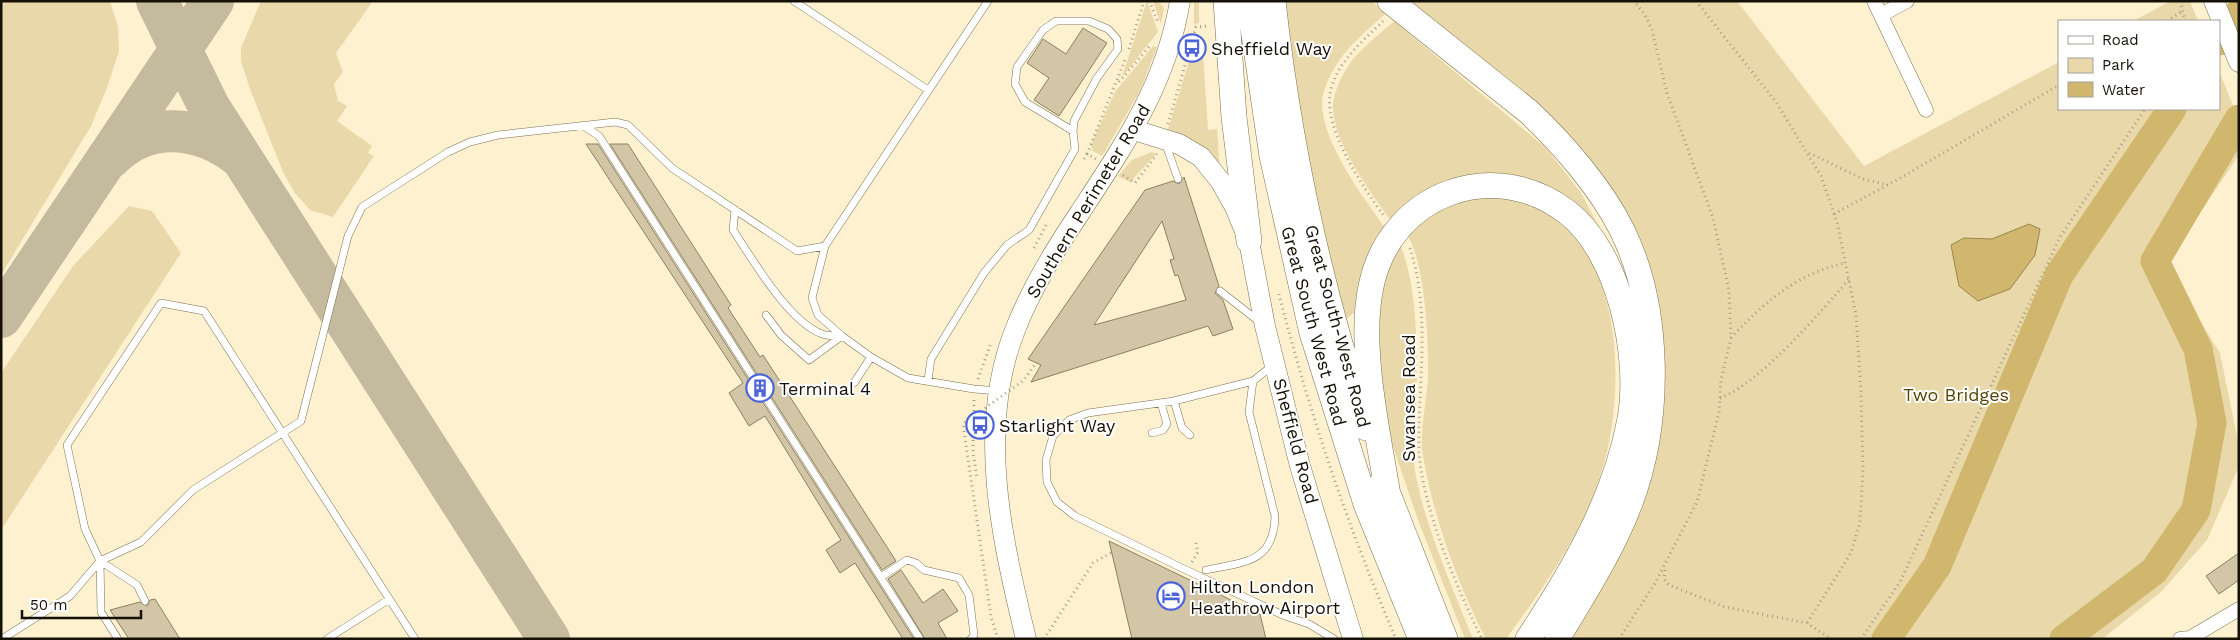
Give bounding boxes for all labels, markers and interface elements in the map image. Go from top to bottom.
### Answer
legend [2058,20,2220,110]
text: Road [2102,31,2139,49]
bus stop icon: Sheffield Way [1177,33,1207,63]
place label: Sheffield Way [1211,38,1332,59]
text: Park [2102,56,2135,74]
text: Water [2102,81,2145,99]
street label: Southern Perimeter Road [1022,100,1154,302]
street label: Great South-West Road [1301,222,1375,430]
street label: Great South West Road [1277,224,1351,428]
street label: Swansea Road [1398,334,1419,462]
building icon: Terminal 4 [745,373,775,403]
street label: Sheffield Road [1269,376,1323,506]
place label: Terminal 4 [779,378,871,399]
park label: Two Bridges [1903,384,2009,405]
bus stop icon: Starlight Way [965,410,995,440]
place label: Starlight Way [999,415,1116,436]
place label: Hilton London Heathrow Airport [1190,576,1341,618]
hotel icon: Hilton London Heathrow Airport [1156,581,1186,611]
scale bar [22,588,141,620]
text: 50 m [30,596,67,614]

